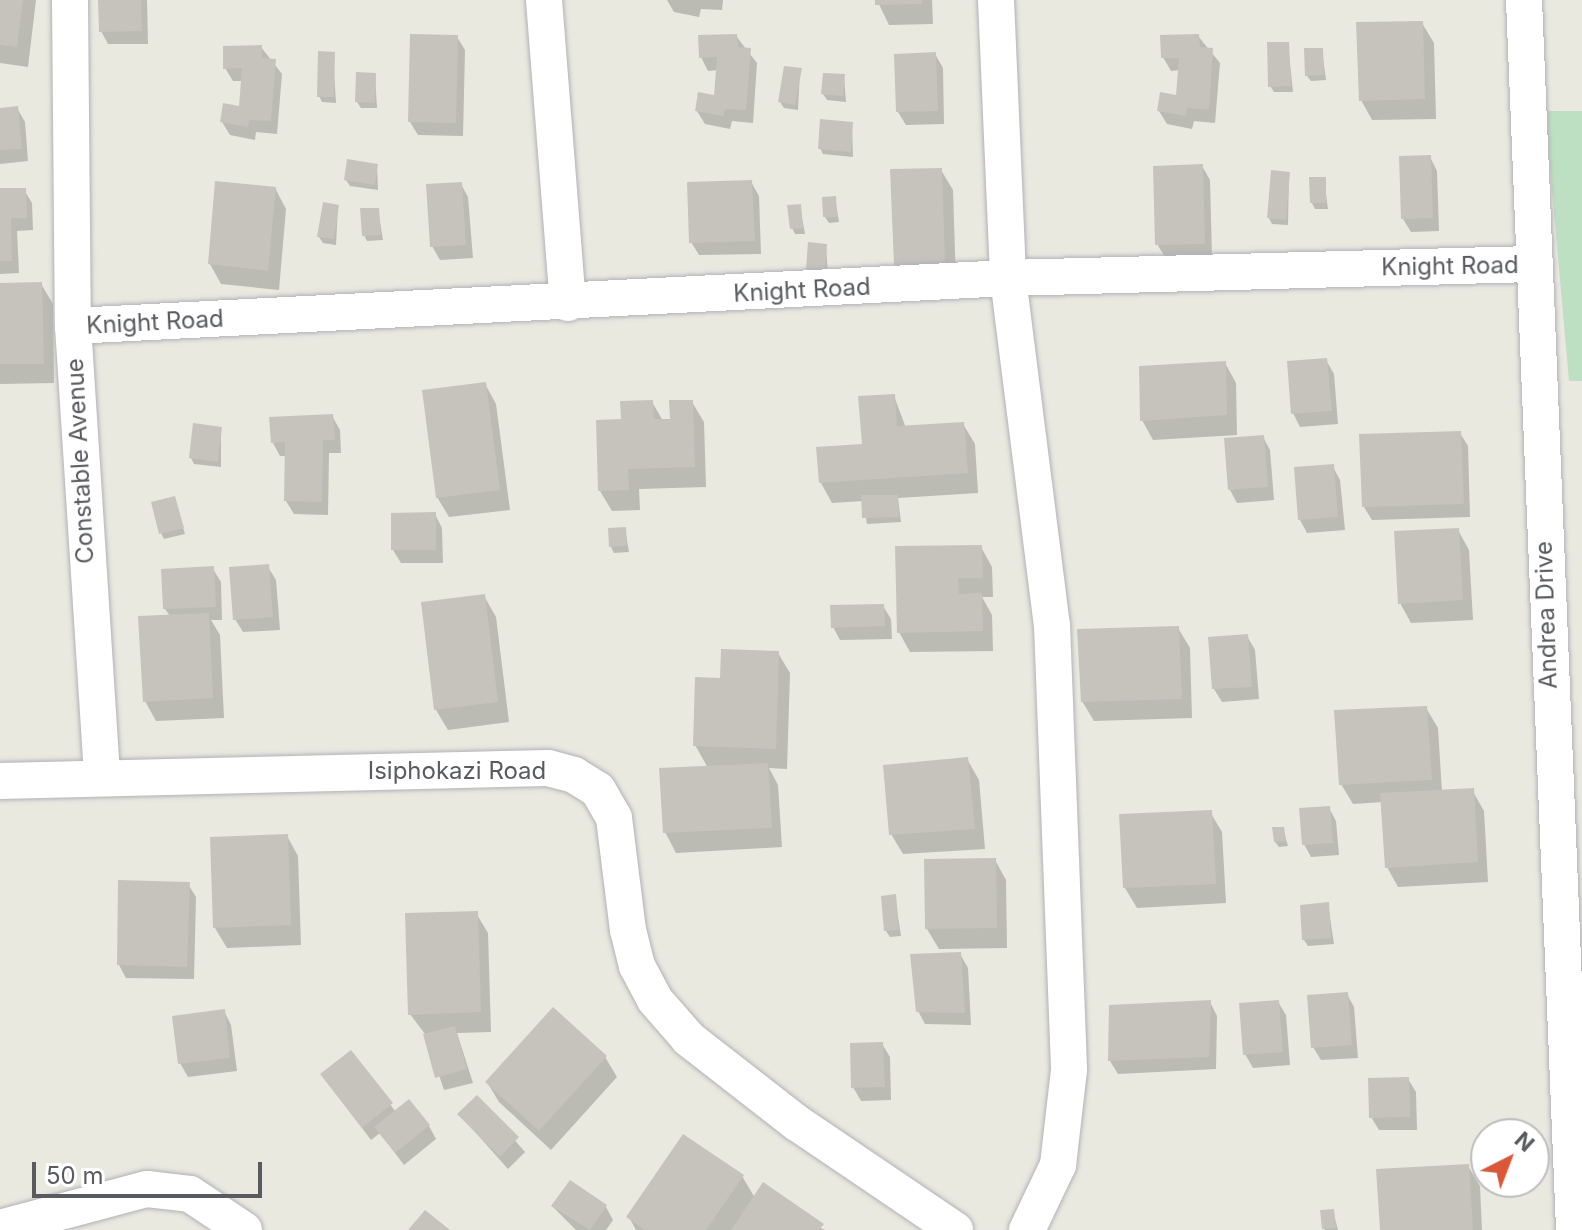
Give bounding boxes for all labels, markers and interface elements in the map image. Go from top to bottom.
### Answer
street label: Knight Road [1381,250,1519,282]
street label: Knight Road [733,272,871,308]
street label: Knight Road [86,304,224,340]
street label: Constable Avenue [60,358,100,564]
street label: Andrea Drive [1529,541,1563,689]
street label: Isiphokazi Road [368,757,546,785]
north arrow [1470,1118,1550,1198]
text: N [1510,1126,1540,1157]
scale bar [36,1146,266,1196]
text: 50 m [46,1161,104,1190]

